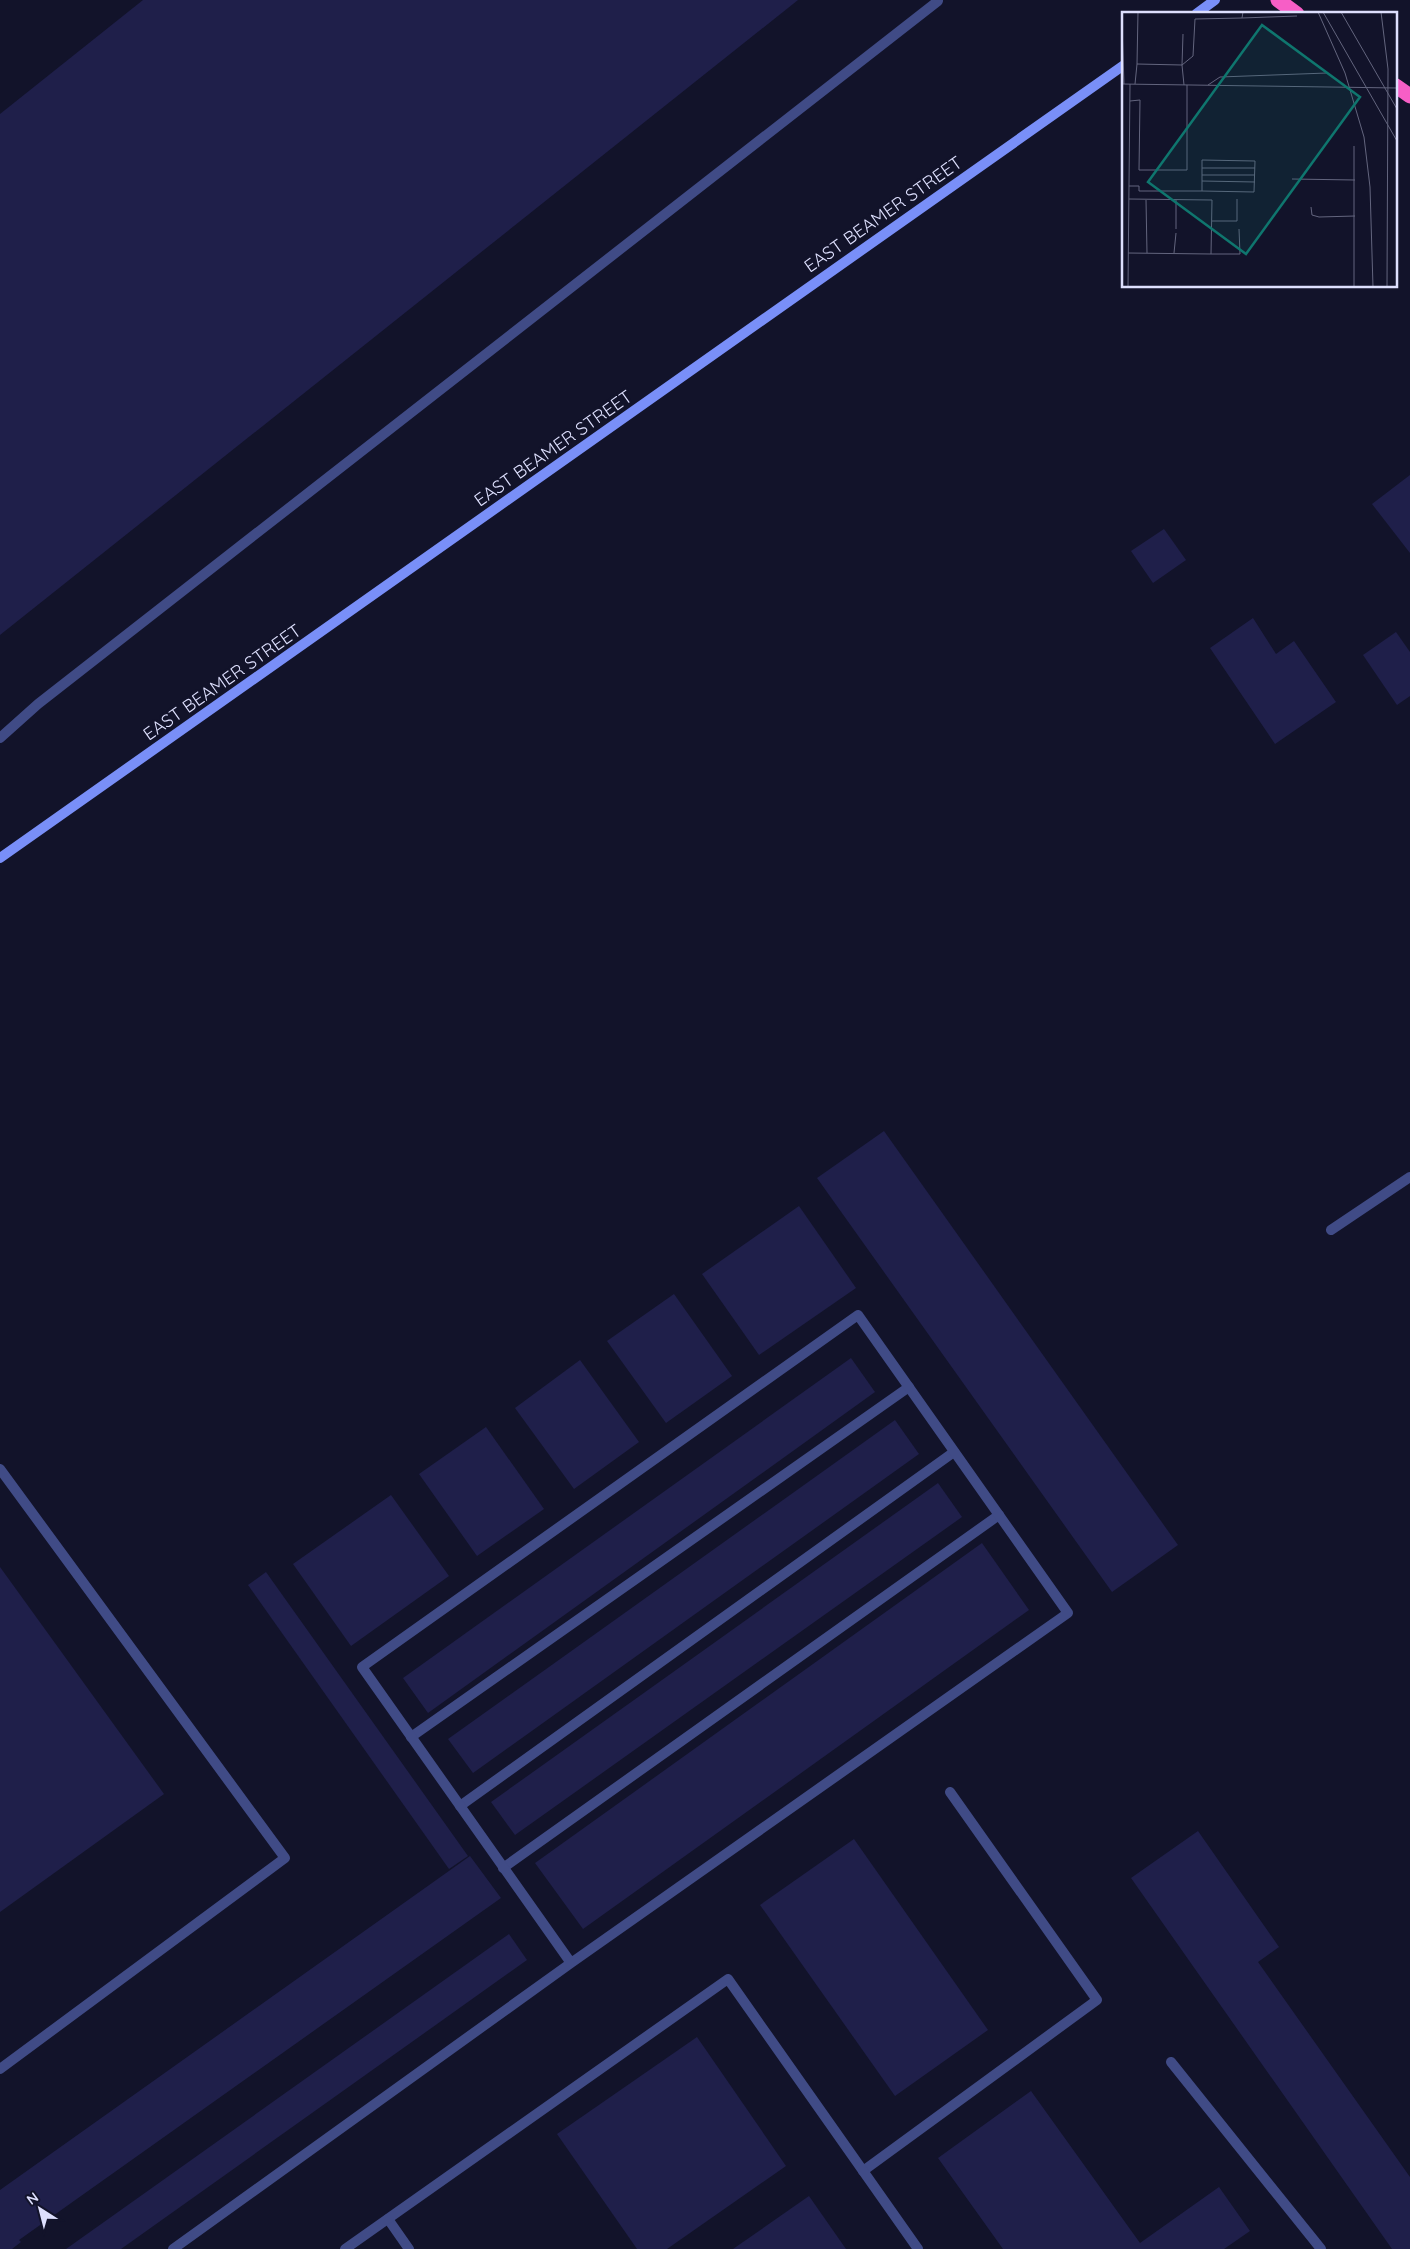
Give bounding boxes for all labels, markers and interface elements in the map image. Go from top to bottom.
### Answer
inset map [1122,12,1398,288]
street label: EAST BEAMER STREET [799,151,967,277]
street label: EAST BEAMER STREET [469,385,637,511]
street label: EAST BEAMER STREET [138,619,306,745]
north arrow [15,2184,65,2234]
text: N [23,2188,42,2209]

